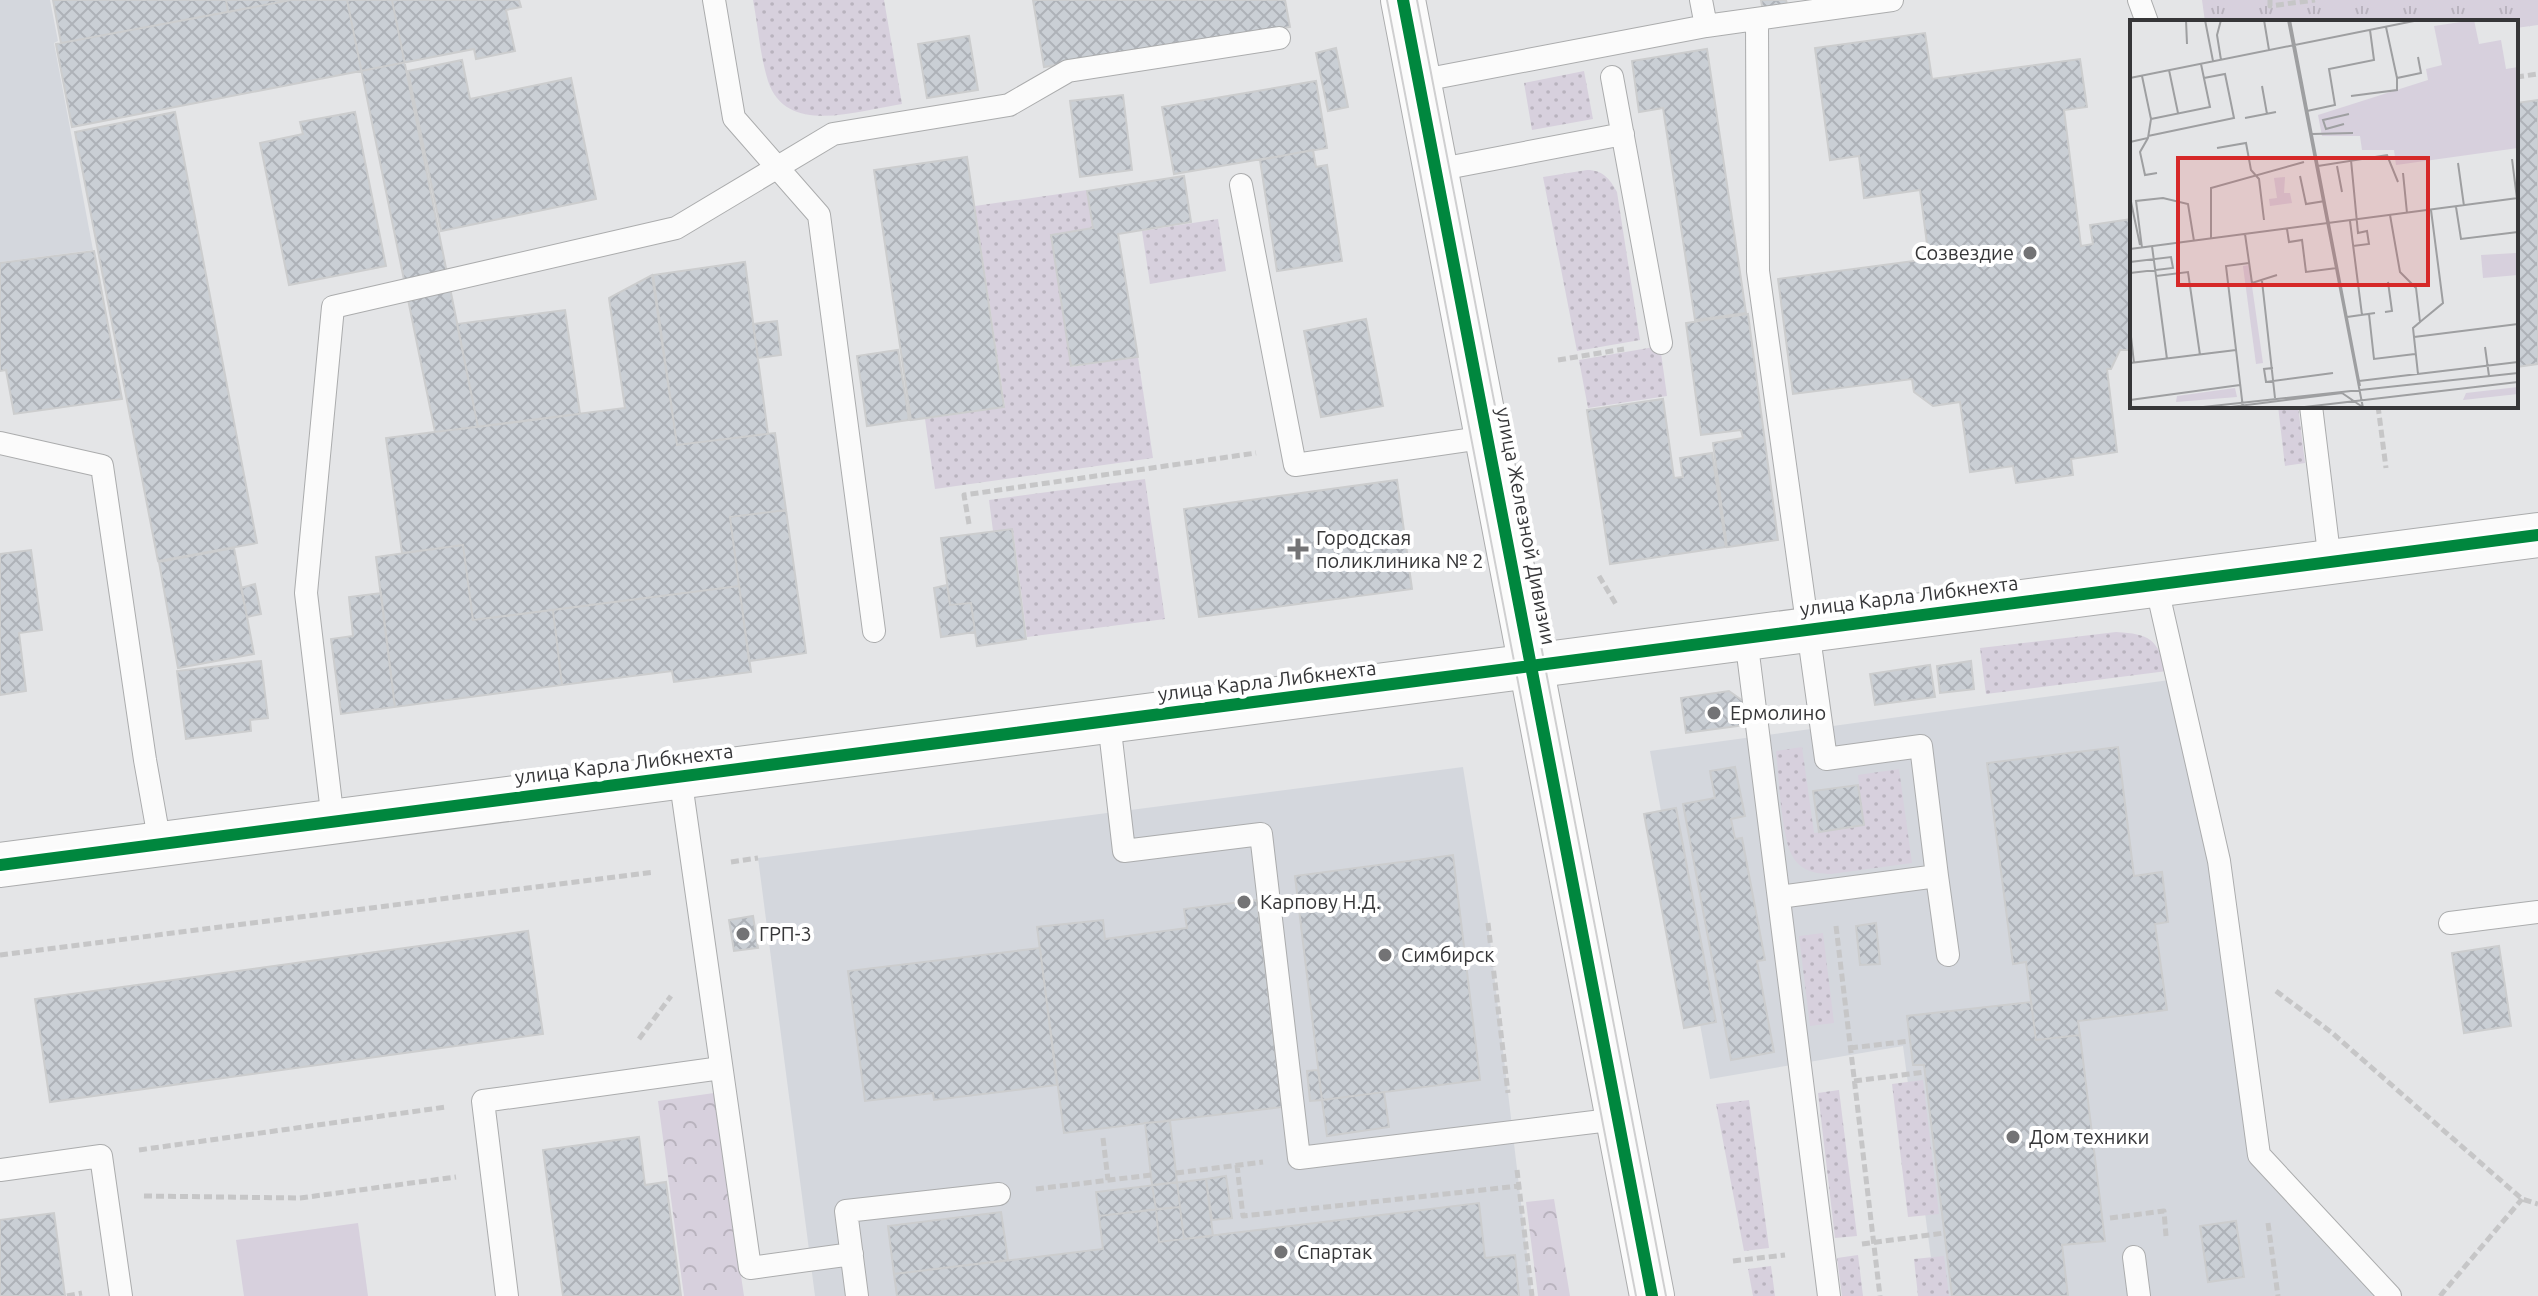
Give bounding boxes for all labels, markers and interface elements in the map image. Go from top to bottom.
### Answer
inset map [2130,20,2518,408]
place label: Созвездие [1914,241,2014,264]
marker: Созвездие [2021,244,2039,262]
street label: улица Железной Дивизии [1492,405,1561,647]
place label: Городская поликлиника № 2 [1316,526,1484,572]
marker: Городская поликлиника № 2 [1287,538,1309,560]
street label: улица Карла Либкнехта [1799,571,2019,620]
street label: улица Карла Либкнехта [1157,656,1377,705]
place label: Ермолино [1730,701,1826,724]
marker: Ермолино [1705,704,1723,722]
street label: улица Карла Либкнехта [514,739,734,788]
place label: Карпову Н.Д. [1260,890,1381,913]
marker: Карпову Н.Д. [1235,893,1253,911]
place label: ГРП-3 [759,922,812,945]
marker: ГРП-3 [734,925,752,943]
place label: Симбирск [1401,943,1494,966]
marker: Симбирск [1376,946,1394,964]
place label: Дом техники [2029,1125,2149,1148]
marker: Дом техники [2004,1128,2022,1146]
place label: Спартак [1297,1240,1372,1263]
marker: Спартак [1272,1243,1290,1261]

